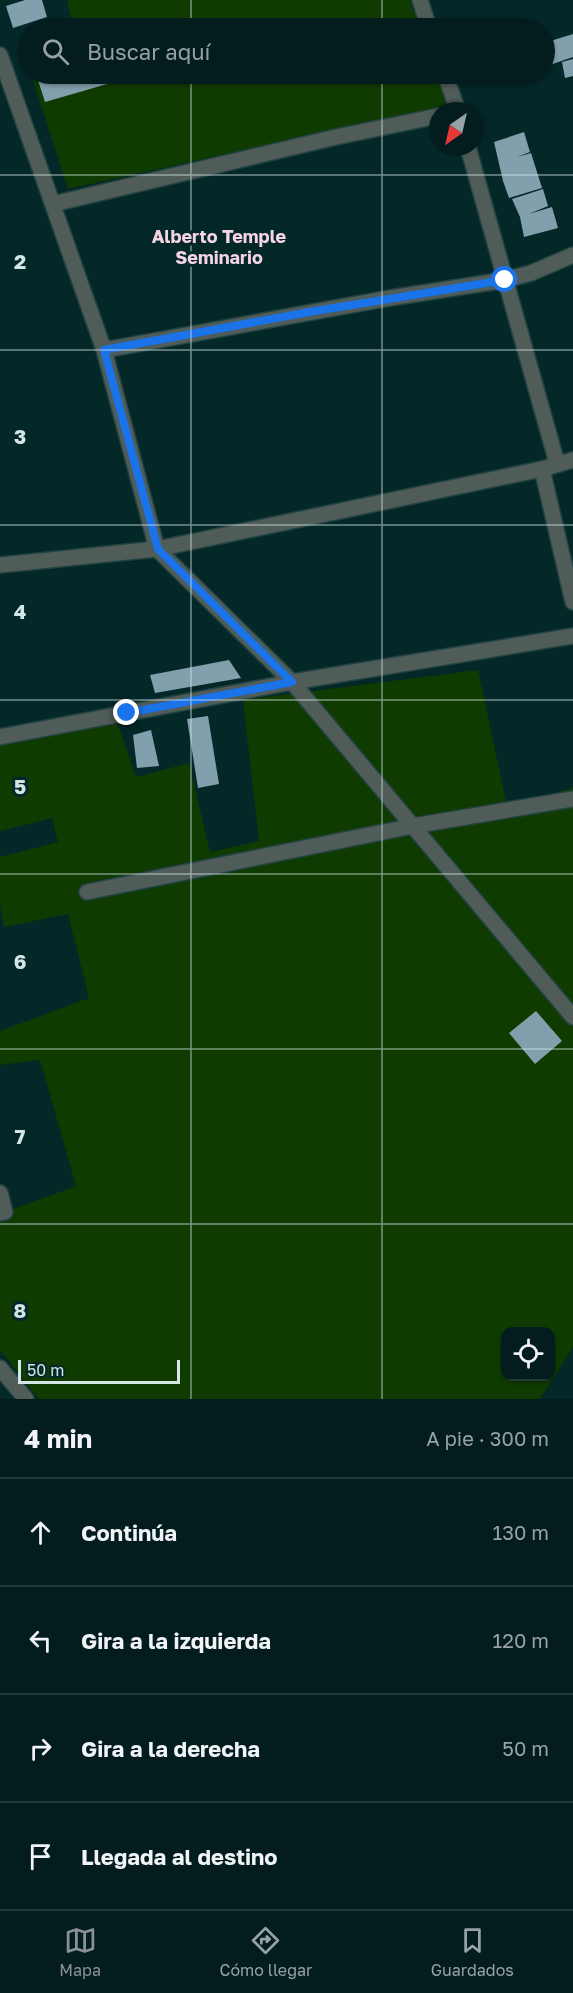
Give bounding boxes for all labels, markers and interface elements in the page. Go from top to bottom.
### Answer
search box [18,18,555,84]
icon: search [39,35,72,68]
text: Buscar aquí [87,38,210,65]
north arrow [429,102,483,156]
district label: Alberto Temple Seminario [152,225,287,268]
text: 2 [14,249,26,273]
route start [491,266,517,292]
text: 3 [14,424,26,448]
text: 4 [14,599,26,623]
route end [113,699,139,725]
text: 5 [14,774,26,798]
text: 6 [14,949,26,973]
text: 7 [15,1124,26,1148]
text: 8 [14,1298,26,1322]
map controls [501,1327,555,1381]
button: locate [501,1327,555,1381]
scale bar [18,1357,180,1384]
text: 50 m [27,1360,64,1380]
text: 4 min [24,1423,92,1454]
text: A pie · 300 m [426,1426,549,1450]
icon: ahead [24,1516,57,1549]
text: Continúa [81,1519,177,1546]
text: 130 m [493,1520,549,1544]
icon: left [24,1624,57,1657]
text: Gira a la izquierda [81,1627,271,1654]
text: 120 m [493,1628,549,1652]
icon: right [24,1732,57,1765]
text: Gira a la derecha [81,1735,260,1762]
text: 50 m [502,1736,549,1760]
icon: arrive [24,1840,57,1873]
text: Llegada al destino [81,1843,278,1870]
tab: Mapa [59,1924,101,1980]
tab: Cómo llegar [220,1924,312,1980]
tab: Guardados [431,1924,514,1980]

